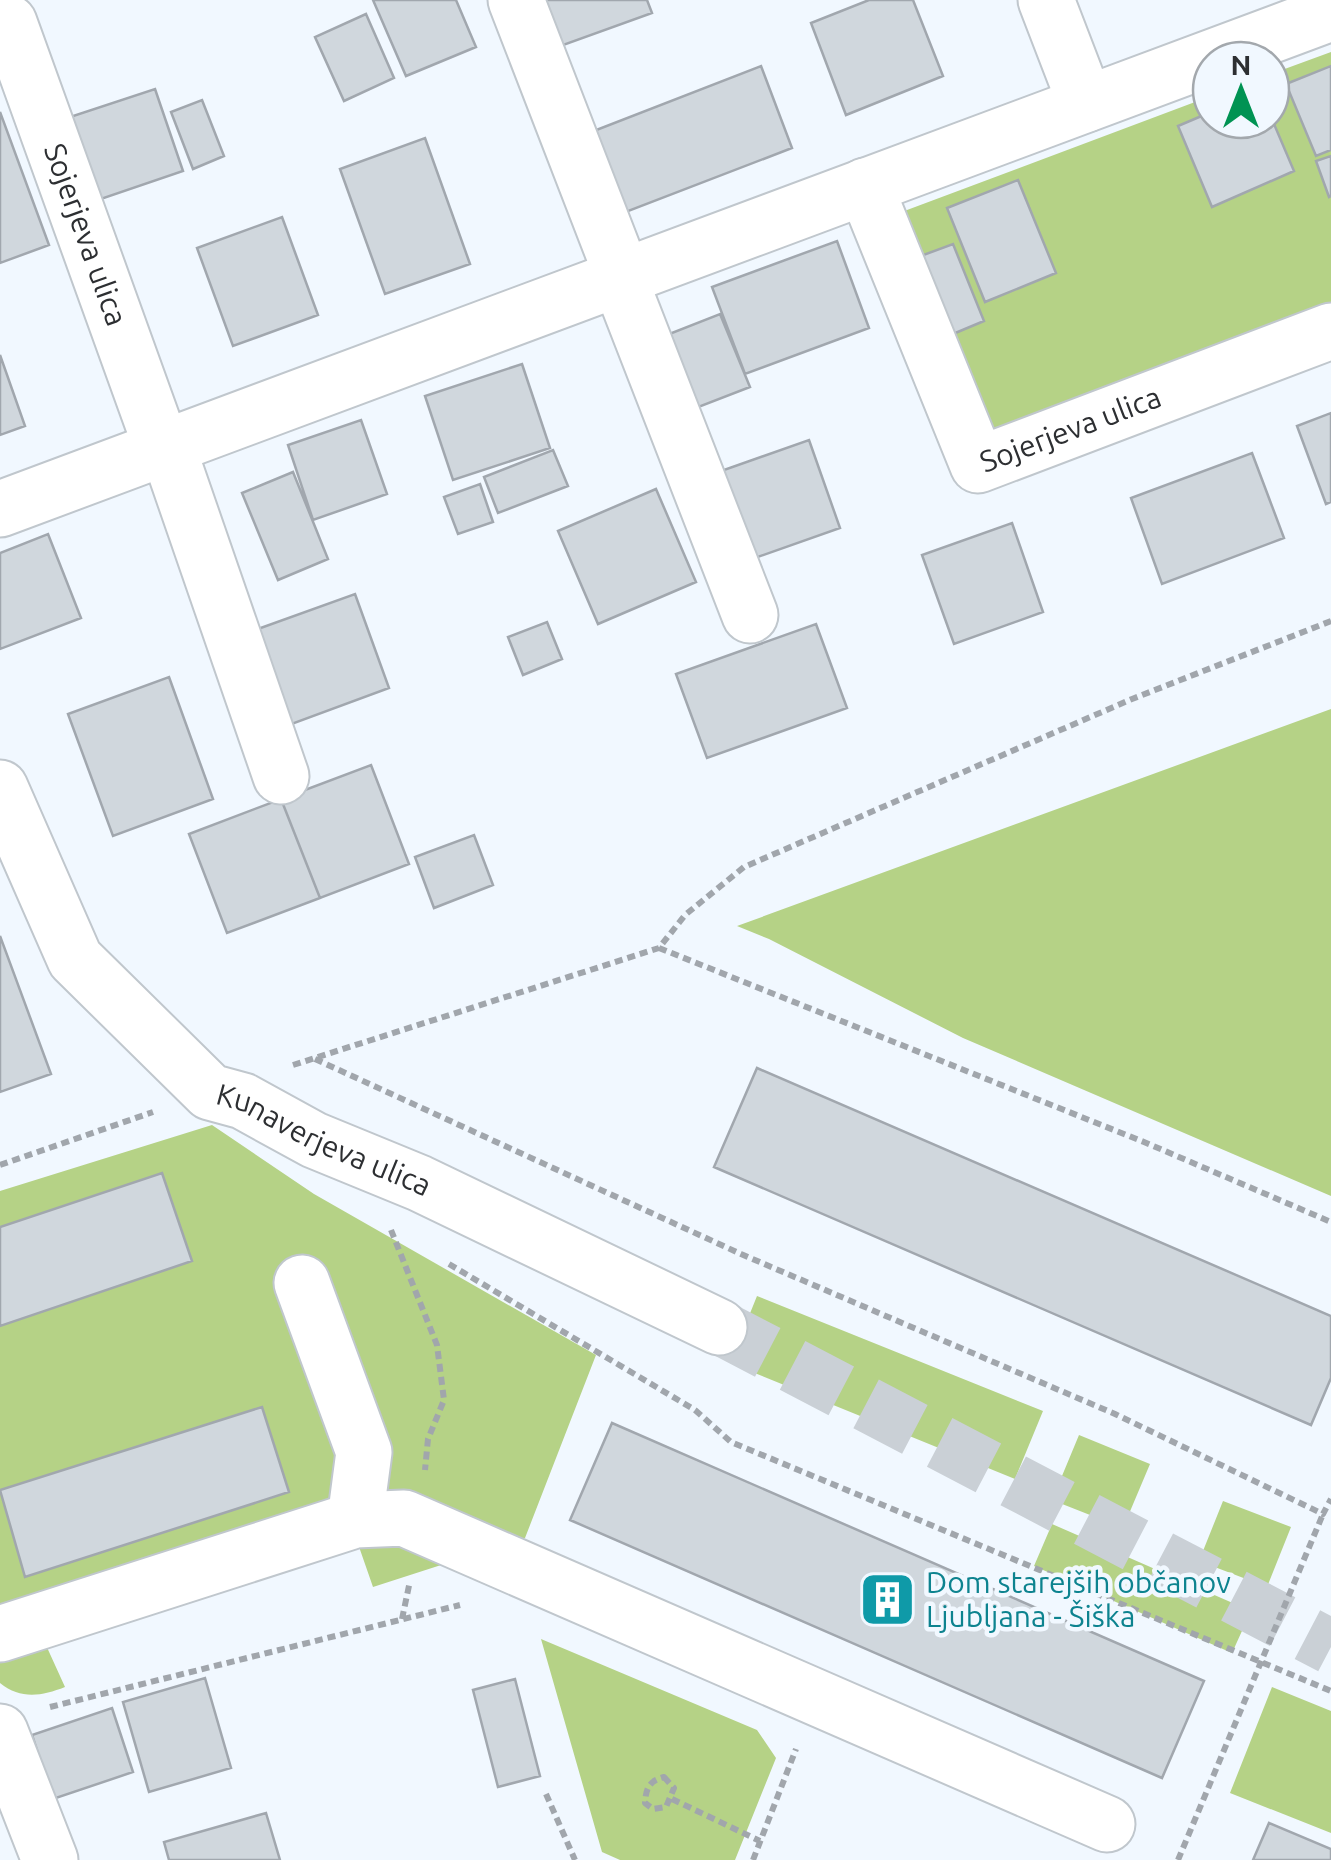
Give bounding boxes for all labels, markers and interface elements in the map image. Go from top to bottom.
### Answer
north arrow [1191,40,1291,140]
text: N [1231,49,1251,80]
street label: Sojerjeva ulica [38,139,134,330]
street label: Sojerjeva ulica [975,379,1165,479]
street label: Kunaverjeva ulica [213,1077,437,1202]
place label: Dom starejših občanov Ljubljana - Šiška [926,1565,1231,1633]
building icon: Dom starejših občanov Ljubljana - Šiška [857,1570,917,1630]

